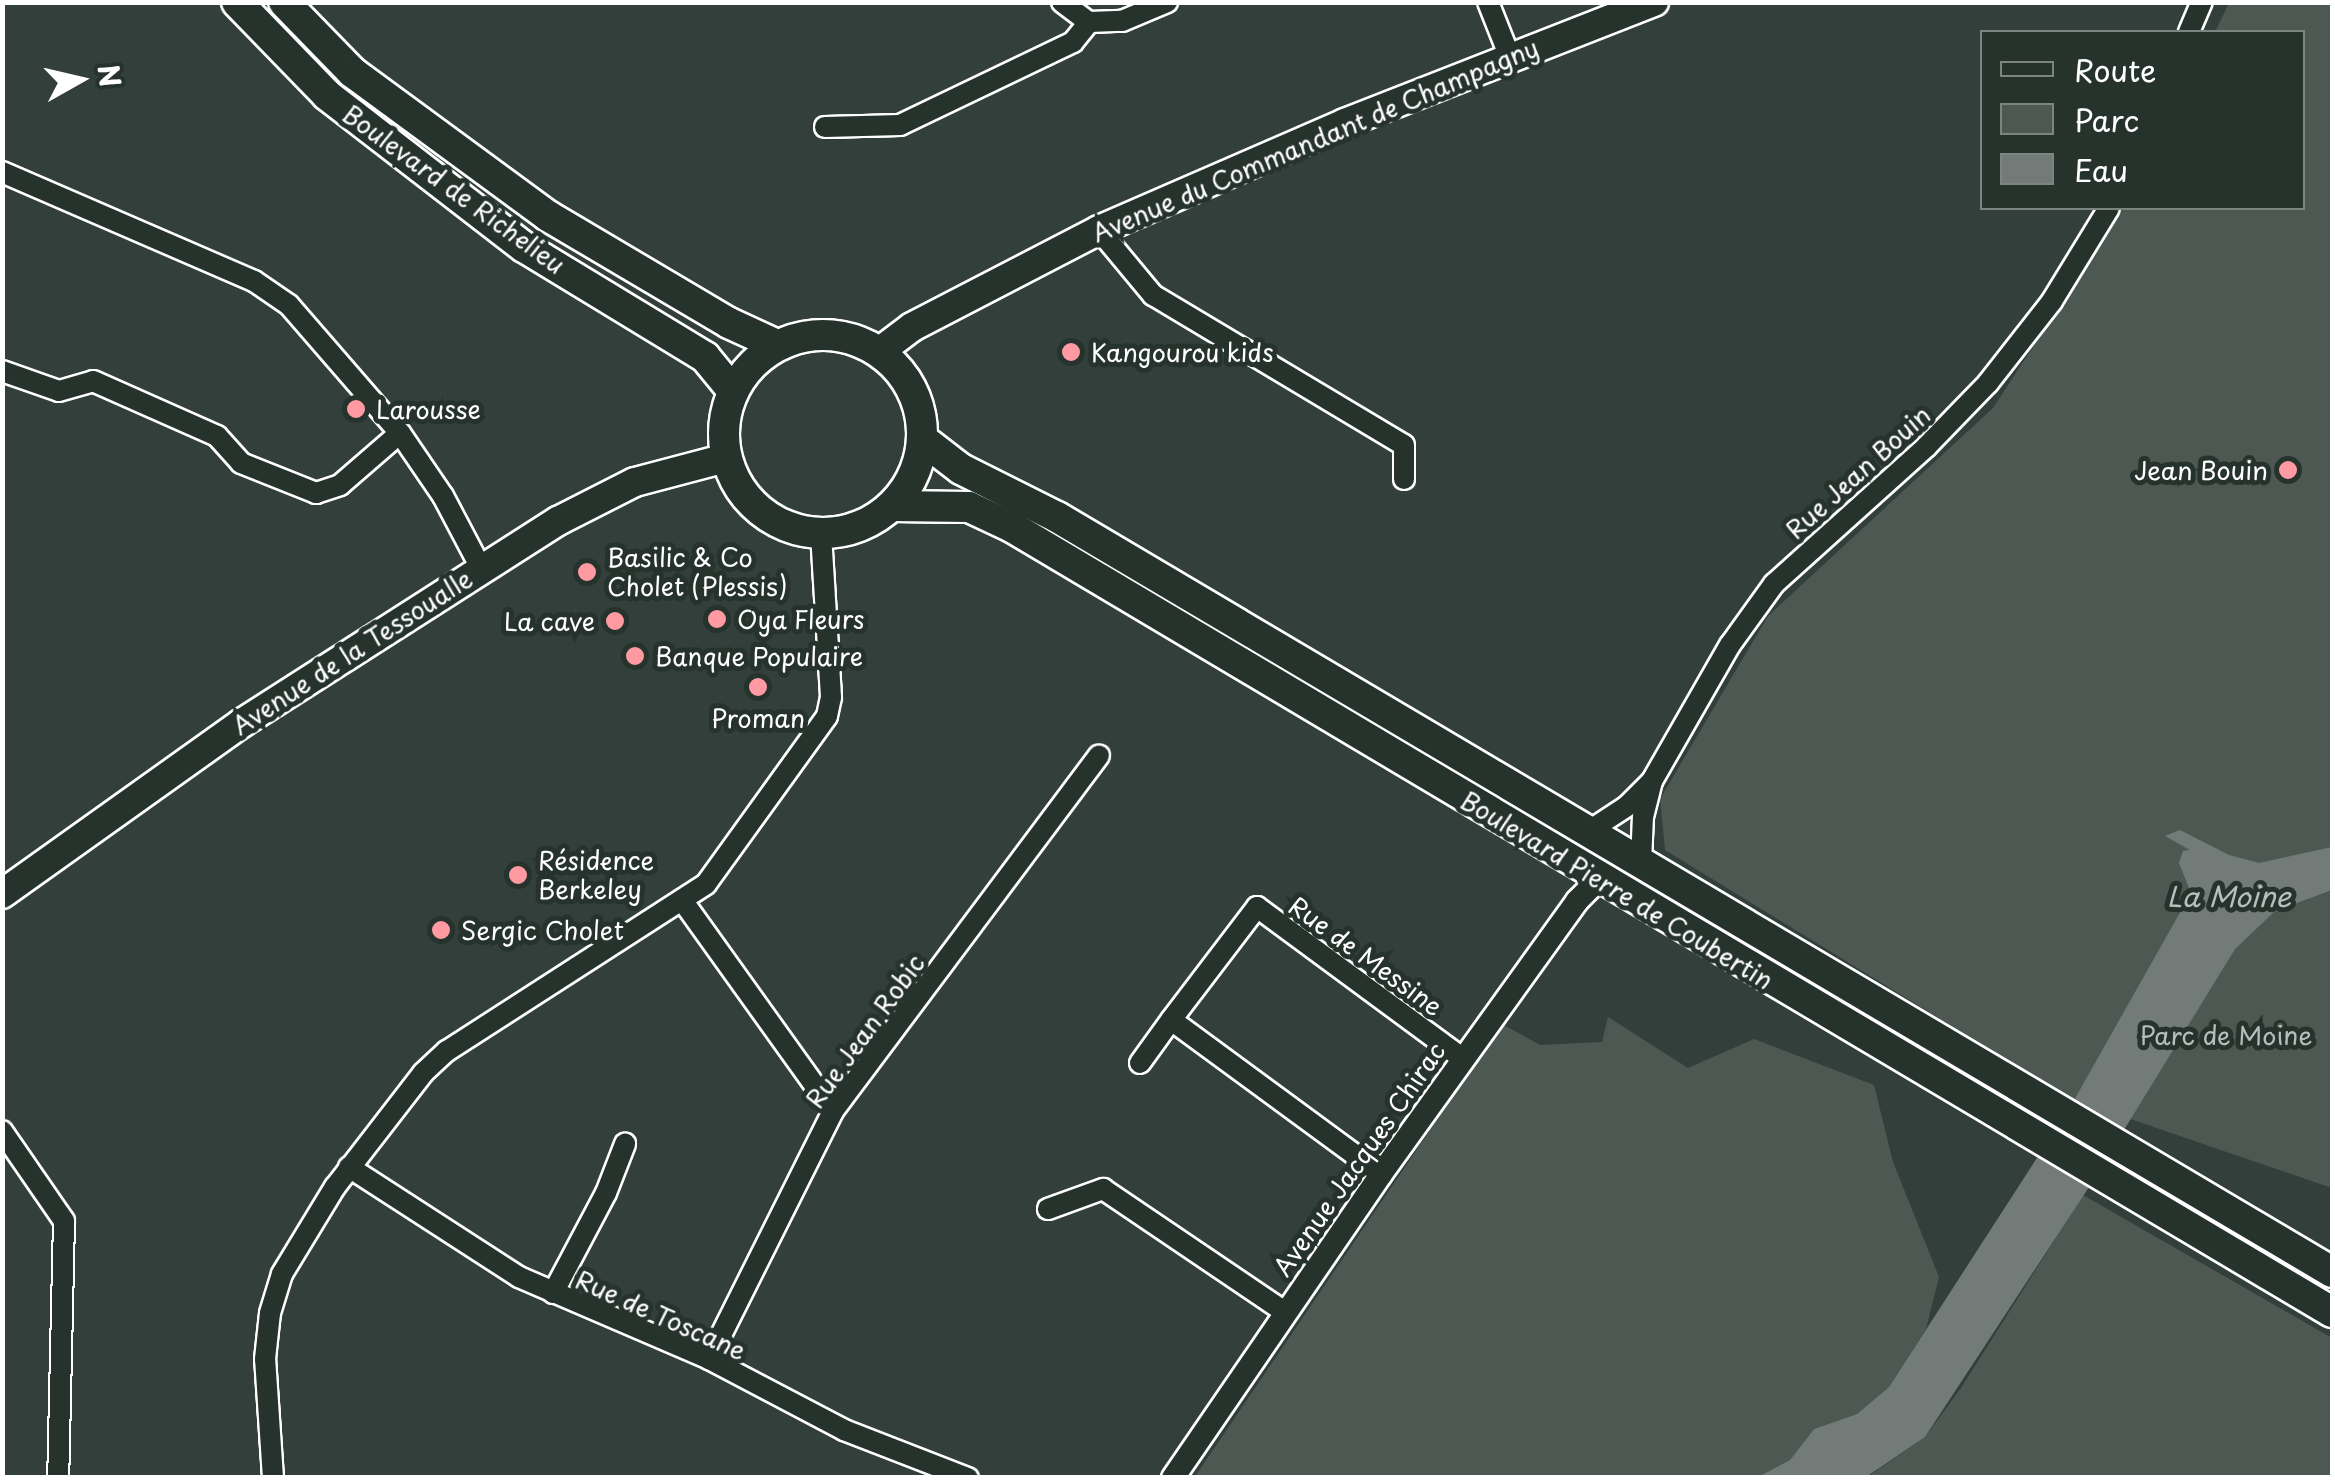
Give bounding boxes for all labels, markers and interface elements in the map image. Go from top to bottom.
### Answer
north arrow [30,30,130,130]
legend [1980,30,2305,210]
street label: Avenue du Commandant de Champagny [1086,31,1544,249]
text: Route [2074,47,2156,92]
text: N [87,62,133,90]
text: Parc [2074,97,2139,142]
street label: Boulevard de Richelieu [337,99,571,279]
text: Eau [2074,147,2128,192]
place label: Kangourou kids [1091,337,1276,367]
marker: Kangourou kids [1060,341,1082,363]
place label: Larousse [376,394,481,424]
marker: Larousse [345,398,367,420]
street label: Rue Jean Bouin [1778,398,1938,546]
place label: Jean Bouin [2135,455,2268,485]
marker: Jean Bouin [2277,459,2299,481]
place label: Basilic & Co Cholet (Plessis) [607,543,790,602]
marker: Basilic & Co Cholet (Plessis) [576,561,598,583]
street label: Avenue de la Tessoualle [225,563,479,741]
place label: Oya Fleurs [737,604,866,634]
place label: La cave [503,606,595,636]
marker: Oya Fleurs [706,608,728,630]
marker: La cave [604,610,626,632]
place label: Banque Populaire [655,641,864,671]
marker: Banque Populaire [624,645,646,667]
marker: Proman [747,676,769,698]
place label: Proman [711,703,805,733]
street label: Boulevard Pierre de Coubertin [1455,784,1779,996]
place label: Résidence Berkeley [538,846,654,905]
marker: Résidence Berkeley [507,864,529,886]
water label: La Moine [2166,879,2292,913]
street label: Rue de Messine [1282,889,1450,1023]
place label: Sergic Cholet [461,915,622,945]
marker: Sergic Cholet [430,919,452,941]
street label: Rue Jean Robic [799,947,931,1115]
park label: Parc de Moine [2140,1020,2312,1050]
street label: Avenue Jacques Chirac [1267,1036,1451,1282]
street label: Rue de Toscane [570,1263,752,1367]

